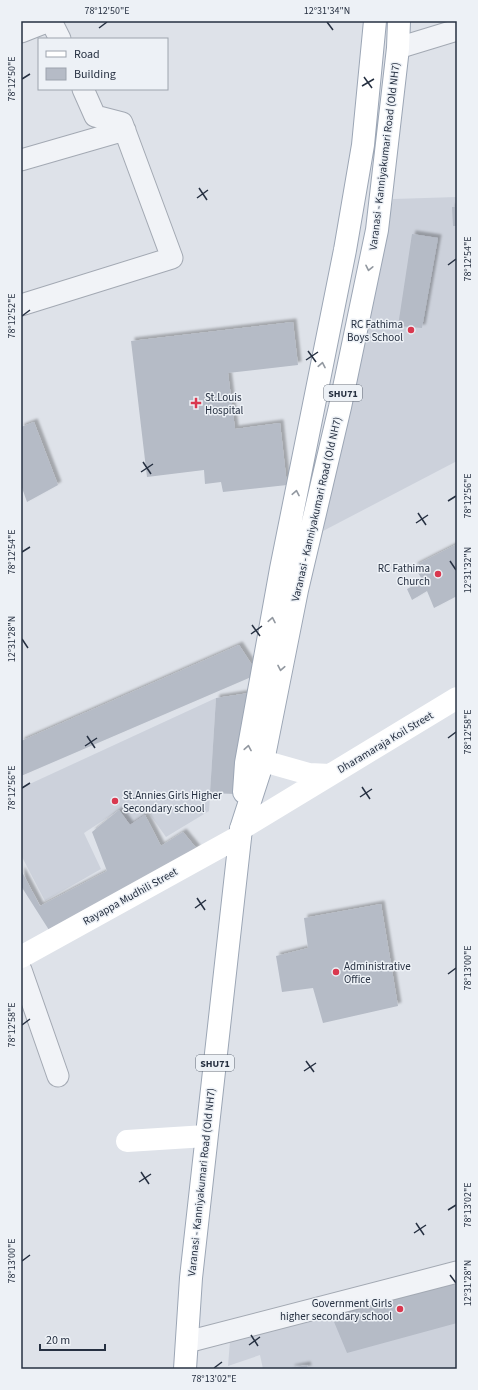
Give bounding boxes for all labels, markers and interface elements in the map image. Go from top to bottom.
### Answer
text: 78°12'50"E [84,4,130,18]
text: 12°31'34"N [304,4,350,18]
legend [38,38,168,90]
text: Road [74,46,100,63]
text: 78°12'50"E [5,56,19,102]
street label: Varanasi - Kanniyakumari Road (Old NH7) [366,61,403,251]
text: Building [74,66,116,83]
text: 78°12'54"E [461,236,475,282]
one-way arrow [366,265,374,271]
text: 78°12'52"E [5,293,19,339]
place label: RC Fathima Boys School [347,317,403,345]
marker: RC Fathima Boys School [406,325,416,335]
one-way arrow [317,362,326,368]
road number: SHU71 [324,385,362,401]
place label: St.Louis Hospital [205,390,244,418]
marker: St.Louis Hospital [190,397,202,409]
street label: Varanasi - Kanniyakumari Road (Old NH7) [288,415,345,603]
text: 78°12'56"E [461,473,475,519]
one-way arrow [292,489,300,496]
text: 78°12'54"E [5,529,19,575]
text: 12°31'32"N [461,547,475,593]
place label: RC Fathima Church [378,561,430,589]
marker: RC Fathima Church [433,569,443,579]
text: 12°31'28"N [5,616,19,662]
one-way arrow [267,617,275,623]
one-way arrow [277,665,286,671]
street label: Dharamaraja Koil Street [335,708,436,777]
text: 78°12'58"E [461,709,475,755]
one-way arrow [244,745,252,751]
text: 78°12'56"E [5,765,19,811]
place label: St.Annies Girls Higher Secondary school [123,788,222,816]
marker: St.Annies Girls Higher Secondary school [110,796,120,806]
street label: Rayappa Mudhili Street [80,864,181,929]
text: 78°13'00"E [461,945,475,991]
place label: Administrative Office [344,959,411,987]
marker: Administrative Office [331,967,341,977]
text: 78°12'58"E [5,1002,19,1048]
road number: SHU71 [196,1055,234,1071]
street label: Varanasi - Kanniyakumari Road (Old NH7) [184,1087,219,1277]
text: 78°13'02"E [461,1182,475,1228]
text: 78°13'00"E [5,1238,19,1284]
text: 12°31'28"N [461,1260,475,1306]
place label: Government Girls higher secondary school [280,1296,392,1324]
marker: Government Girls higher secondary school [395,1304,405,1314]
scale bar [40,1326,105,1352]
text: 20 m [46,1332,70,1349]
text: 78°13'02"E [191,1372,237,1386]

